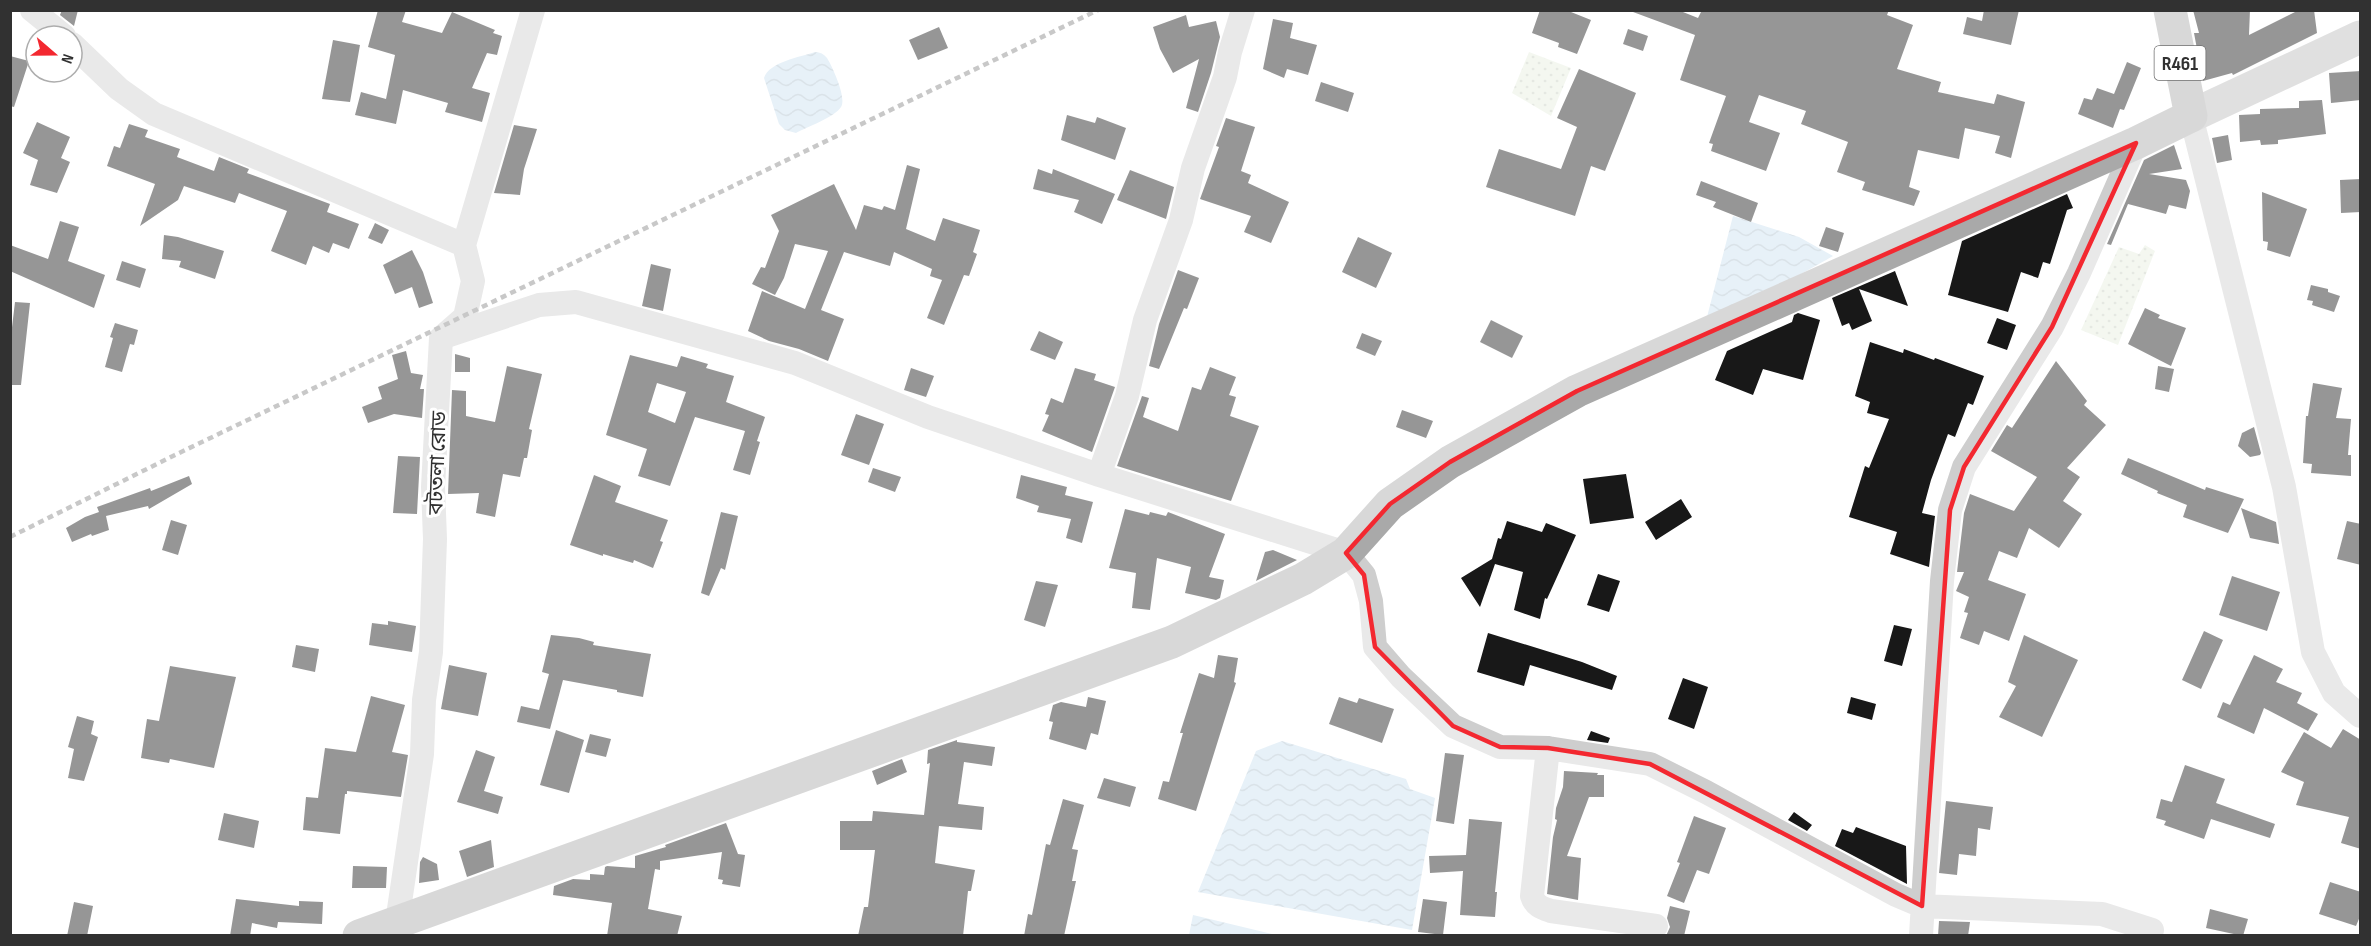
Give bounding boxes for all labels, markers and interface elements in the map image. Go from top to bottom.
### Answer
north arrow [24,24,84,84]
road number: R461 [2154,46,2206,80]
text: N [56,51,77,66]
street label: বটতলা রোড [423,410,452,516]

